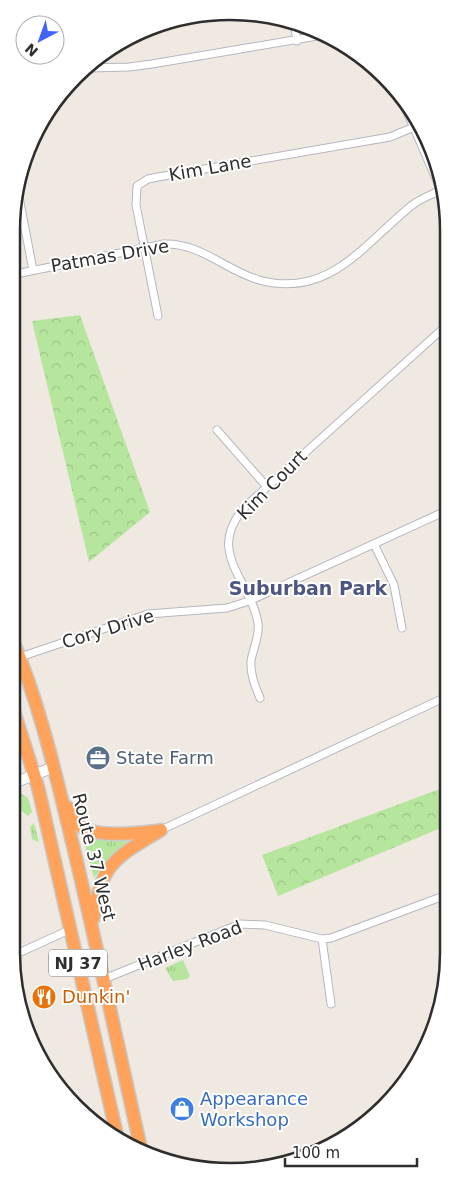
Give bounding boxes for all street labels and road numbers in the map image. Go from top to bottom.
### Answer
street label: Kim Lane [167,150,253,185]
street label: Patmas Drive [49,235,171,276]
street label: Kim Court [233,446,311,524]
street label: Cory Drive [59,605,157,653]
street label: Route 37 West [68,791,121,923]
street label: Harley Road [135,916,245,975]
road number: NJ 37 [49,950,107,976]

